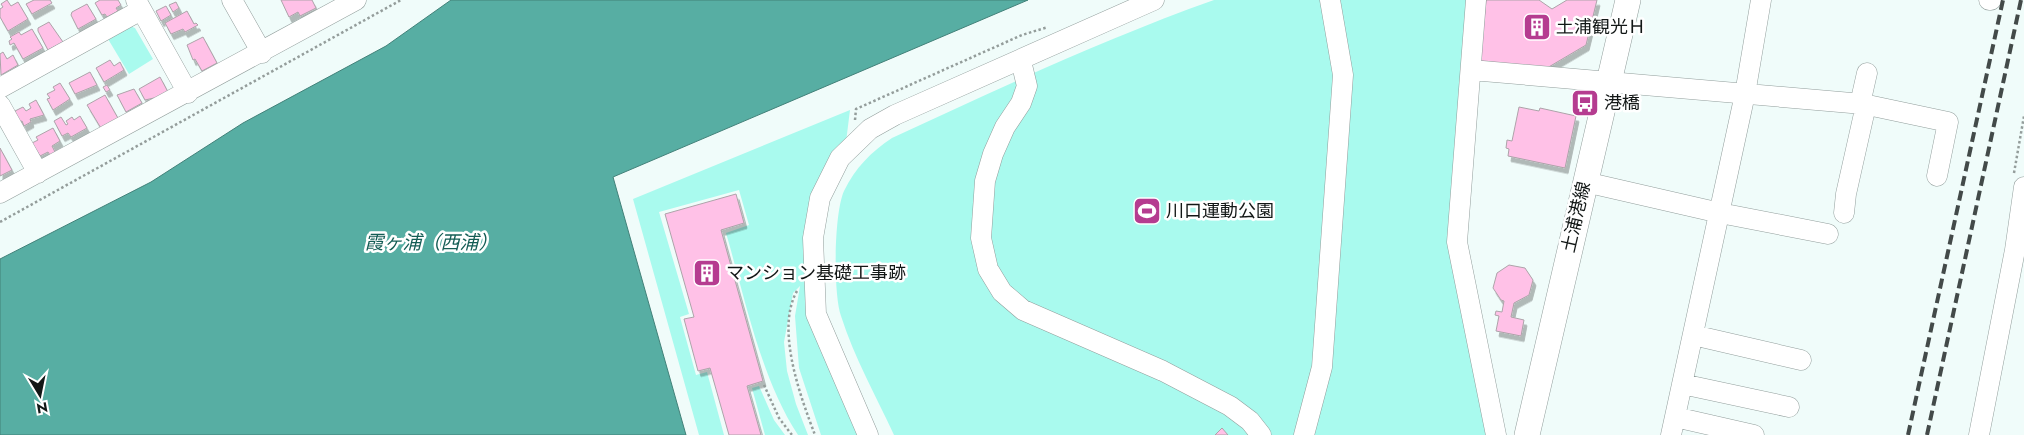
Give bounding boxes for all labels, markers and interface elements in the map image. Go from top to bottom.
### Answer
building icon: 土浦観光Ｈ [1522,12,1552,42]
place label: 土浦観光Ｈ [1556,14,1646,40]
bus stop icon: 港橋 [1570,88,1600,118]
place label: 港橋 [1604,90,1640,116]
street label: 土浦港線 [1555,179,1597,255]
sports icon: 川口運動公園 [1132,196,1162,226]
place label: 川口運動公園 [1166,198,1274,224]
water label: 霞ヶ浦（西浦） [364,229,498,256]
building icon: マンション基礎工事跡 [692,258,722,288]
place label: マンション基礎工事跡 [726,260,906,286]
north arrow [15,370,65,420]
text: N [35,397,49,419]

